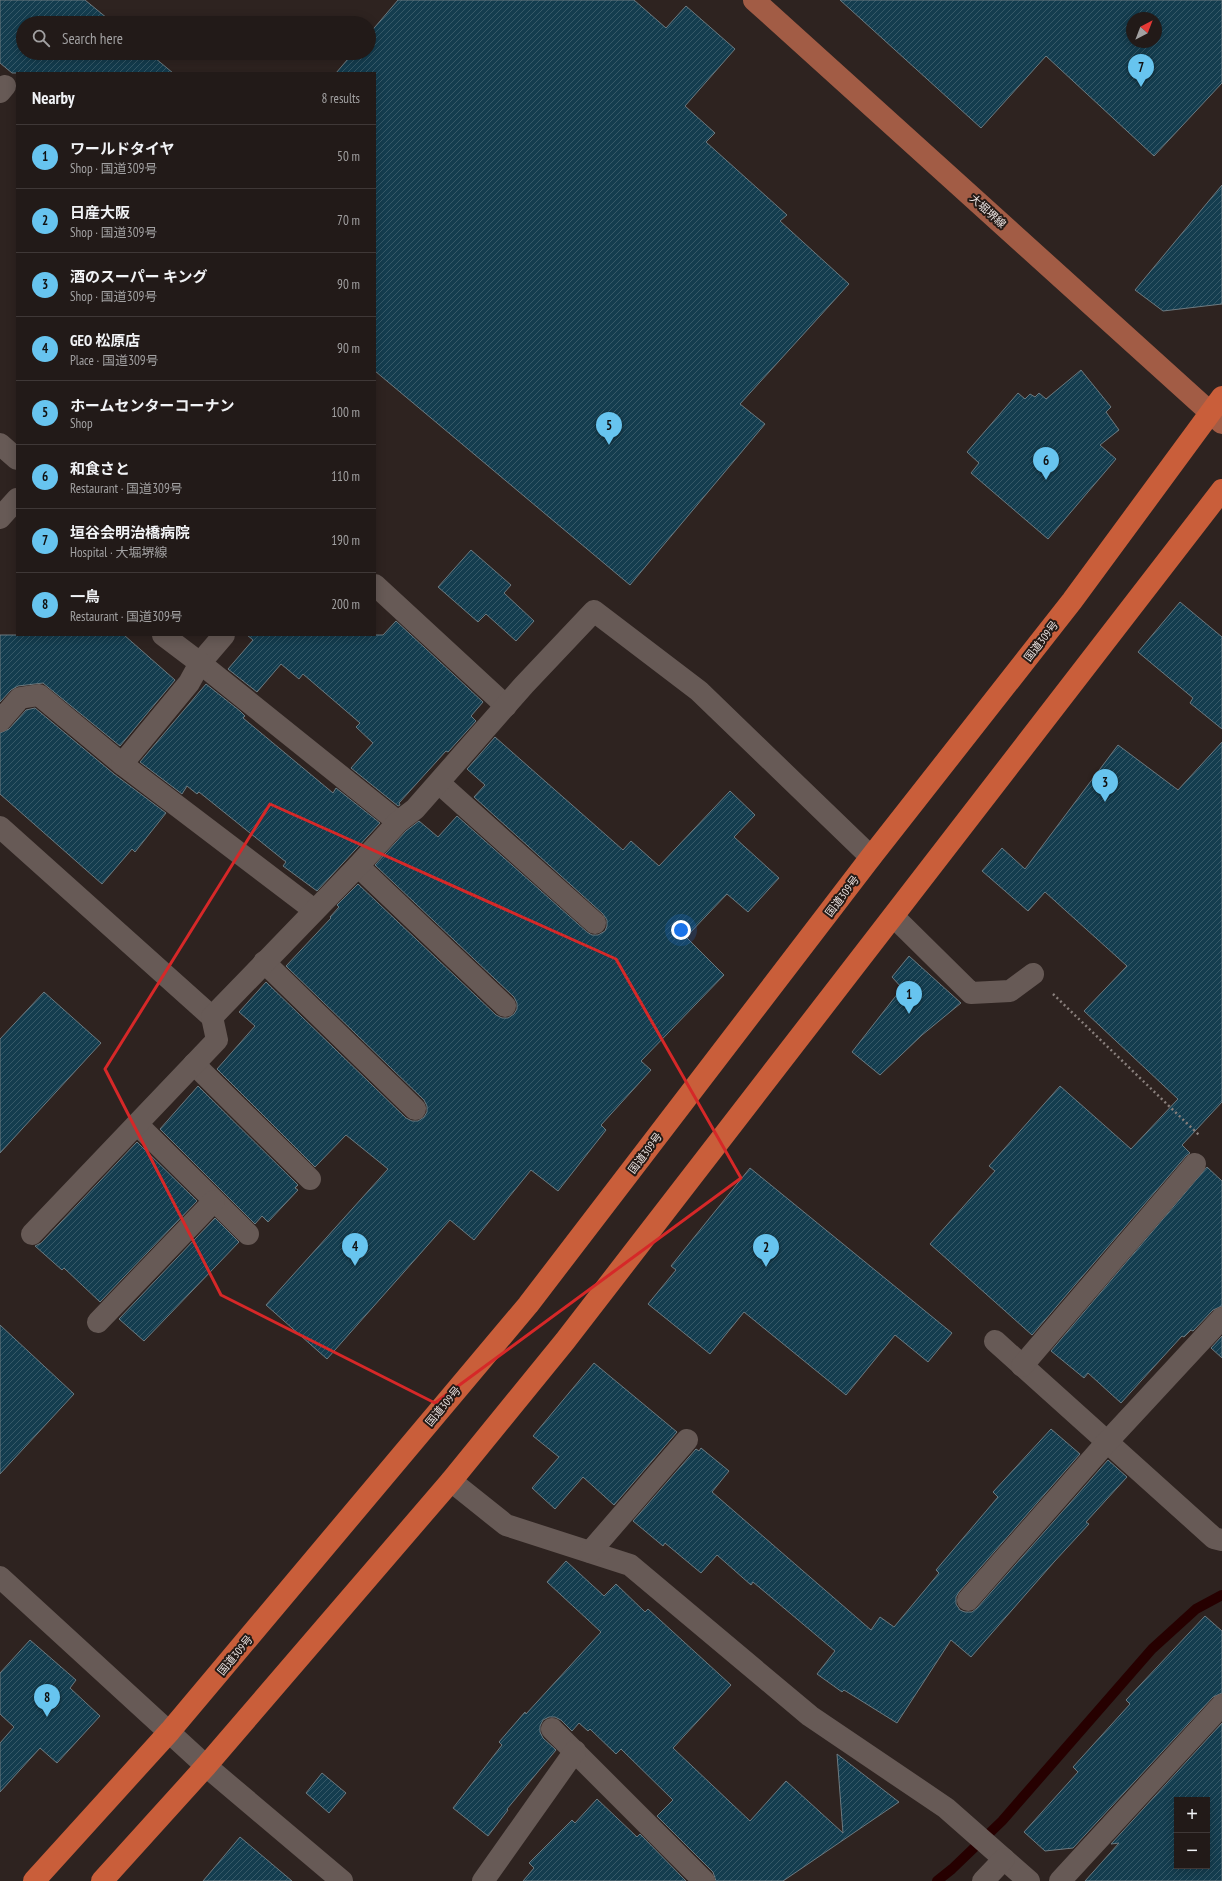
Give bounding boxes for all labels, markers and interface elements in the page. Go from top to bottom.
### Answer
north arrow [1126,12,1162,48]
search box [16,16,376,60]
icon: search [30,27,52,49]
text: Search here [62,29,123,48]
pin: 7 [1128,54,1154,87]
text: Nearby [32,87,75,109]
text: 8 results [321,90,360,107]
text: ワールドタイヤ [70,139,175,158]
text: 1 [42,148,48,165]
text: 50 m [337,148,360,165]
text: Shop · 国道309号 [70,160,157,177]
street label: 大堀堺線 [967,191,1009,231]
text: 日産大阪 [70,203,130,222]
text: 2 [42,212,48,229]
text: 70 m [337,212,360,229]
text: Shop · 国道309号 [70,224,157,241]
text: 酒のスーパー キング [70,267,207,286]
text: 3 [42,276,48,293]
text: 90 m [337,276,360,293]
text: Shop · 国道309号 [70,288,157,305]
text: GEO 松原店 [70,331,140,350]
text: 4 [42,340,48,357]
text: 90 m [337,340,360,357]
text: Place · 国道309号 [70,352,159,369]
text: ホームセンターコーナン [70,396,235,415]
text: 5 [42,404,48,421]
text: 100 m [331,404,360,421]
pin: 5 [596,412,622,445]
text: Shop [70,415,93,432]
pin: 6 [1033,447,1059,480]
text: 和食さと [70,459,130,478]
text: 6 [42,468,48,485]
text: 110 m [331,468,360,485]
text: Restaurant · 国道309号 [70,480,183,497]
text: 垣谷会明治橋病院 [70,523,190,542]
text: 7 [42,532,48,549]
text: 190 m [331,532,360,549]
text: Hospital · 大堀堺線 [70,544,168,561]
text: 一鳥 [70,587,100,606]
text: 8 [42,596,48,613]
text: 200 m [331,596,360,613]
text: Restaurant · 国道309号 [70,608,183,625]
street label: 国道309号 [1021,618,1061,664]
pin: 3 [1092,769,1118,802]
street label: 国道309号 [822,873,862,919]
your location [671,920,691,940]
pin: 1 [896,981,922,1014]
street label: 国道309号 [625,1130,665,1176]
pin: 4 [342,1233,368,1266]
pin: 2 [753,1234,779,1267]
street label: 国道309号 [422,1383,464,1429]
street label: 国道309号 [214,1632,256,1678]
pin: 8 [34,1684,60,1717]
map controls [1174,1797,1210,1869]
button: + [1174,1797,1210,1833]
button: − [1174,1833,1210,1869]

